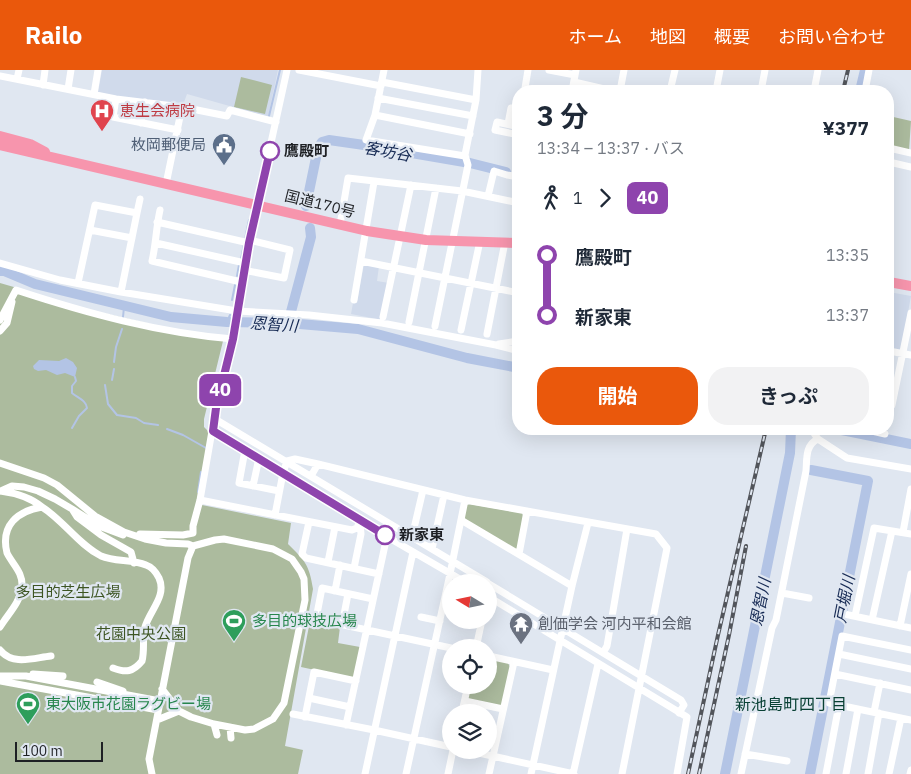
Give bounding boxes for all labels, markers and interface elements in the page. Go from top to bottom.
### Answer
text: Railo [25,19,82,51]
text: ホーム [569,25,622,48]
text: 地図 [650,25,686,48]
text: 概要 [714,25,750,48]
text: お問い合わせ [778,25,886,48]
text: 3 分 [537,97,588,134]
hospital icon: 恵生会病院 [89,98,115,132]
place label: 恵生会病院 [120,101,195,120]
text: ¥377 [822,116,869,140]
public building icon: 枚岡郵便局 [211,132,237,166]
place label: 枚岡郵便局 [131,135,206,154]
water label: 客坊谷 [363,137,415,165]
text: 13:34 – 13:37 · バス [537,138,685,158]
marker: 鷹殿町 [260,141,280,161]
place label: 鷹殿町 [284,141,329,160]
icon: walk [537,184,565,212]
icon: forward [591,184,619,212]
street label: 国道170号 [283,186,357,221]
text: 40 [637,186,658,209]
text: 1 [573,188,583,208]
text: 鷹殿町 [575,245,632,269]
text: 13:35 [826,245,869,265]
text: 新家東 [575,305,632,329]
text: 13:37 [826,305,869,325]
water label: 恩智川 [249,312,301,336]
button: 開始 [537,367,698,425]
button: きっぷ [708,367,869,425]
line badge: 40 [198,374,242,406]
text: 40 [209,378,231,401]
marker: 新家東 [375,525,395,545]
place label: 新家東 [399,525,444,544]
water label: 戸堀川 [830,572,859,624]
north arrow [442,574,498,629]
map controls [442,574,497,759]
water label: 恩智川 [746,575,775,627]
park label: 多目的芝生広場 [15,582,121,601]
sports icon: 多目的球技広場 [221,608,247,642]
place label: 多目的球技広場 [252,611,357,630]
temple icon: 創価学会 河内平和会館 [508,611,534,645]
place label: 創価学会 河内平和会館 [538,614,692,633]
park label: 花園中央公園 [96,624,186,643]
button: locate [442,639,497,694]
sports icon: 東大阪市花園ラグビー場 [15,691,41,725]
place label: 東大阪市花園ラグビー場 [46,694,211,713]
district label: 新池島町四丁目 [735,694,847,714]
button: layers [442,704,497,759]
scale bar [15,739,102,762]
text: 100 m [22,742,63,760]

